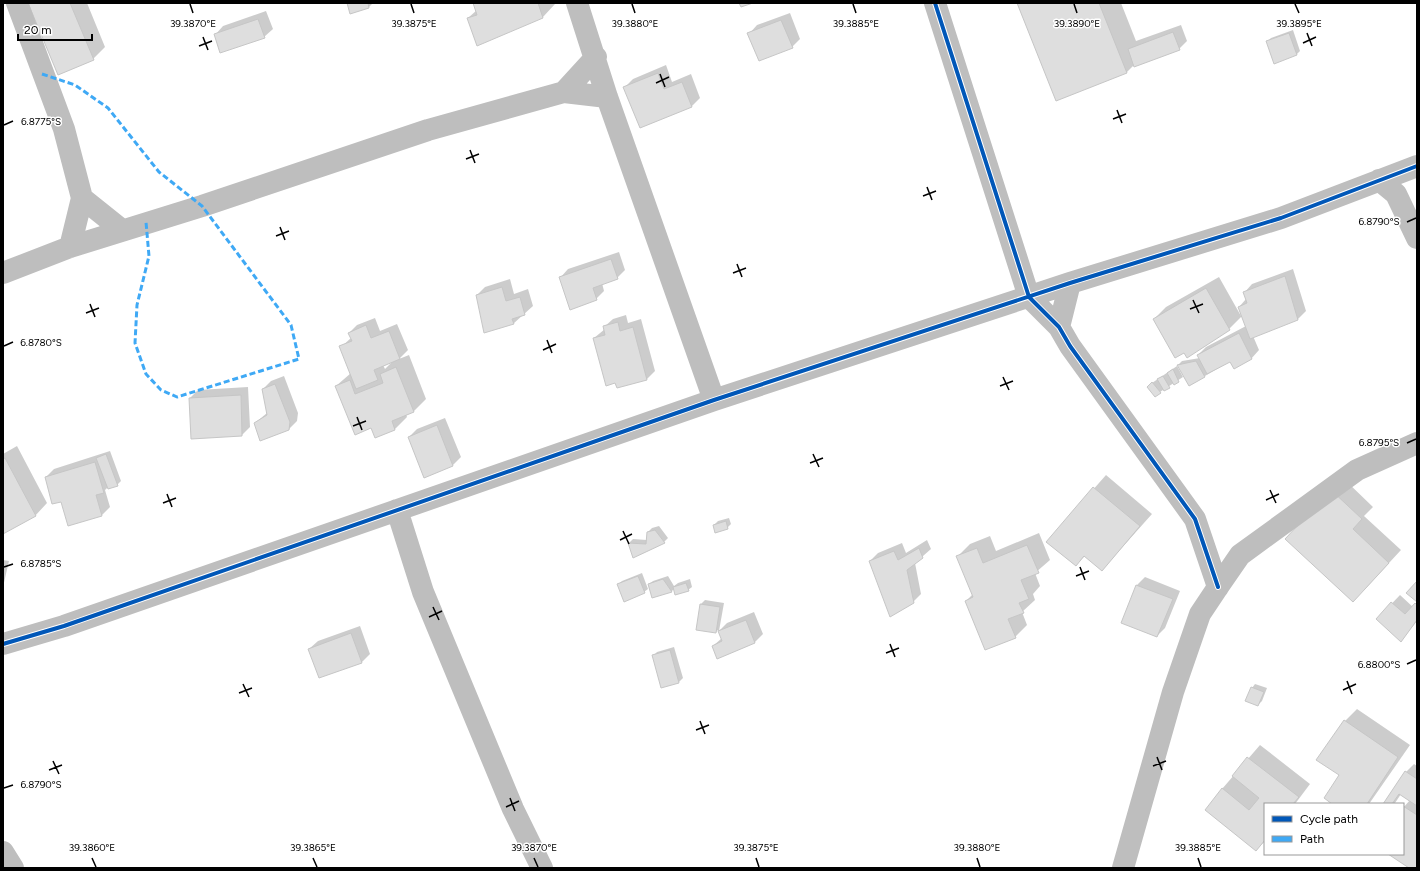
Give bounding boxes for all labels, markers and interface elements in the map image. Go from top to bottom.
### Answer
scale bar [18,16,92,42]
text: 39.3870°E [170,17,216,30]
text: 39.3875°E [391,17,437,30]
text: 39.3880°E [612,17,659,30]
text: 39.3885°E [833,17,879,30]
text: 39.3890°E [1054,17,1100,30]
text: 39.3895°E [1276,17,1322,30]
text: 20 m [24,23,52,37]
text: 6.8775°S [21,115,61,128]
text: 6.8790°S [1358,215,1400,228]
text: 6.8780°S [20,336,62,349]
text: 6.8795°S [1359,436,1399,449]
text: 6.8785°S [21,557,61,570]
text: 6.8800°S [1358,658,1400,671]
text: 6.8790°S [20,778,62,791]
legend [1264,803,1404,855]
text: Cycle path [1300,812,1358,826]
text: Path [1300,832,1324,846]
text: 39.3860°E [69,841,115,854]
text: 39.3865°E [290,841,336,854]
text: 39.3870°E [511,841,557,854]
text: 39.3875°E [733,841,779,854]
text: 39.3880°E [954,841,1001,854]
text: 39.3885°E [1175,841,1221,854]

